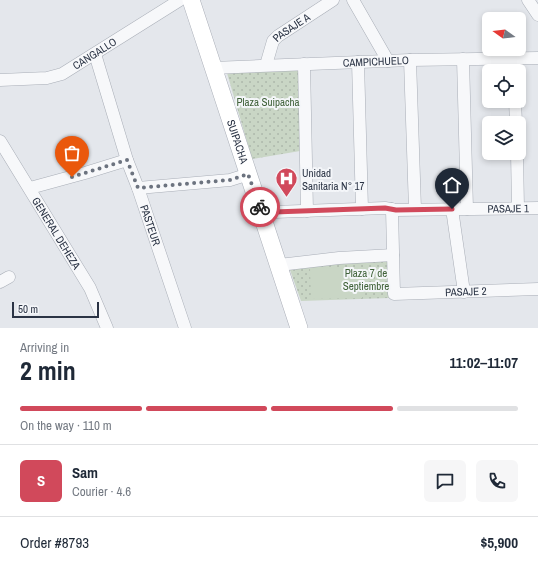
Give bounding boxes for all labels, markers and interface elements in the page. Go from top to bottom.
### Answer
street label: PASAJE A [269,9,314,45]
north arrow [482,12,526,56]
map controls [482,12,526,160]
street label: CANGALLO [70,35,119,73]
street label: CAMPICHUELO [342,53,409,70]
button: locate [482,64,526,108]
park label: Plaza Suipacha [236,95,300,109]
button: layers [482,116,526,160]
street label: SUIPACHA [224,118,252,166]
pin [55,136,89,177]
icon: bag [61,142,83,164]
hospital icon: Unidad Sanitaria N° 17 [273,166,299,199]
place label: Unidad Sanitaria N° 17 [302,166,365,193]
pin [435,168,469,209]
icon: home [441,174,463,196]
courier [240,187,280,227]
street label: GENERAL DEHEZA [29,194,84,273]
icon: bike [249,196,271,218]
street label: PASAJE 1 [487,201,529,216]
street label: PASTEUR [137,203,164,248]
park label: Plaza 7 de Septiembre [343,266,389,293]
street label: PASAJE 2 [445,284,487,299]
scale bar [12,300,99,319]
text: 50 m [18,302,38,316]
text: Arriving in [20,339,69,356]
text: 11:02–11:07 [450,352,518,373]
text: 2 min [20,353,76,388]
text: On the way · 110 m [20,417,112,434]
button: chat [424,460,466,502]
button: phone [476,460,518,502]
text: Sam [72,462,98,483]
text: S [37,470,45,491]
text: Courier · 4.6 [72,483,131,500]
text: Order #8793 [20,532,89,553]
text: $5,900 [480,532,518,553]

